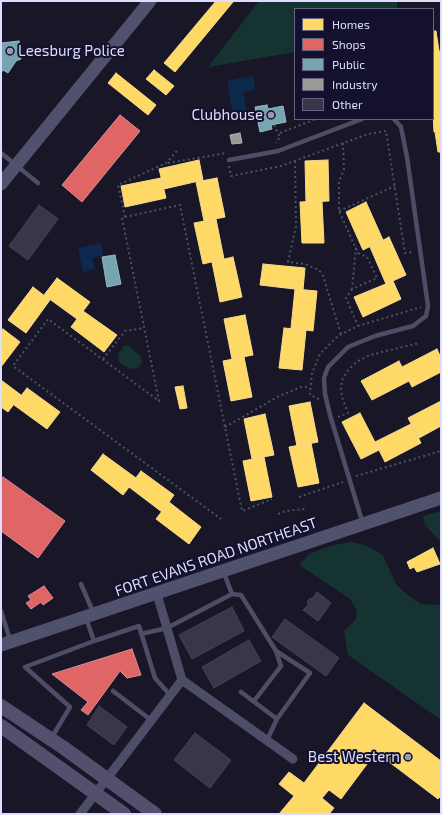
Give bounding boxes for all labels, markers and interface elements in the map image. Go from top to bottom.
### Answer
legend [294,8,434,120]
text: Homes [332,17,370,31]
text: Shops [332,37,366,51]
place label: Leesburg Police [18,42,125,60]
marker: Leesburg Police [5,46,15,56]
text: Public [332,57,365,71]
text: Industry [332,77,378,91]
text: Other [332,97,363,111]
place label: Clubhouse [191,106,263,124]
marker: Clubhouse [266,110,276,120]
street label: FORT EVANS ROAD NORTHEAST [112,514,320,600]
place label: Best Western [308,748,400,766]
marker: Best Western [403,752,413,762]

